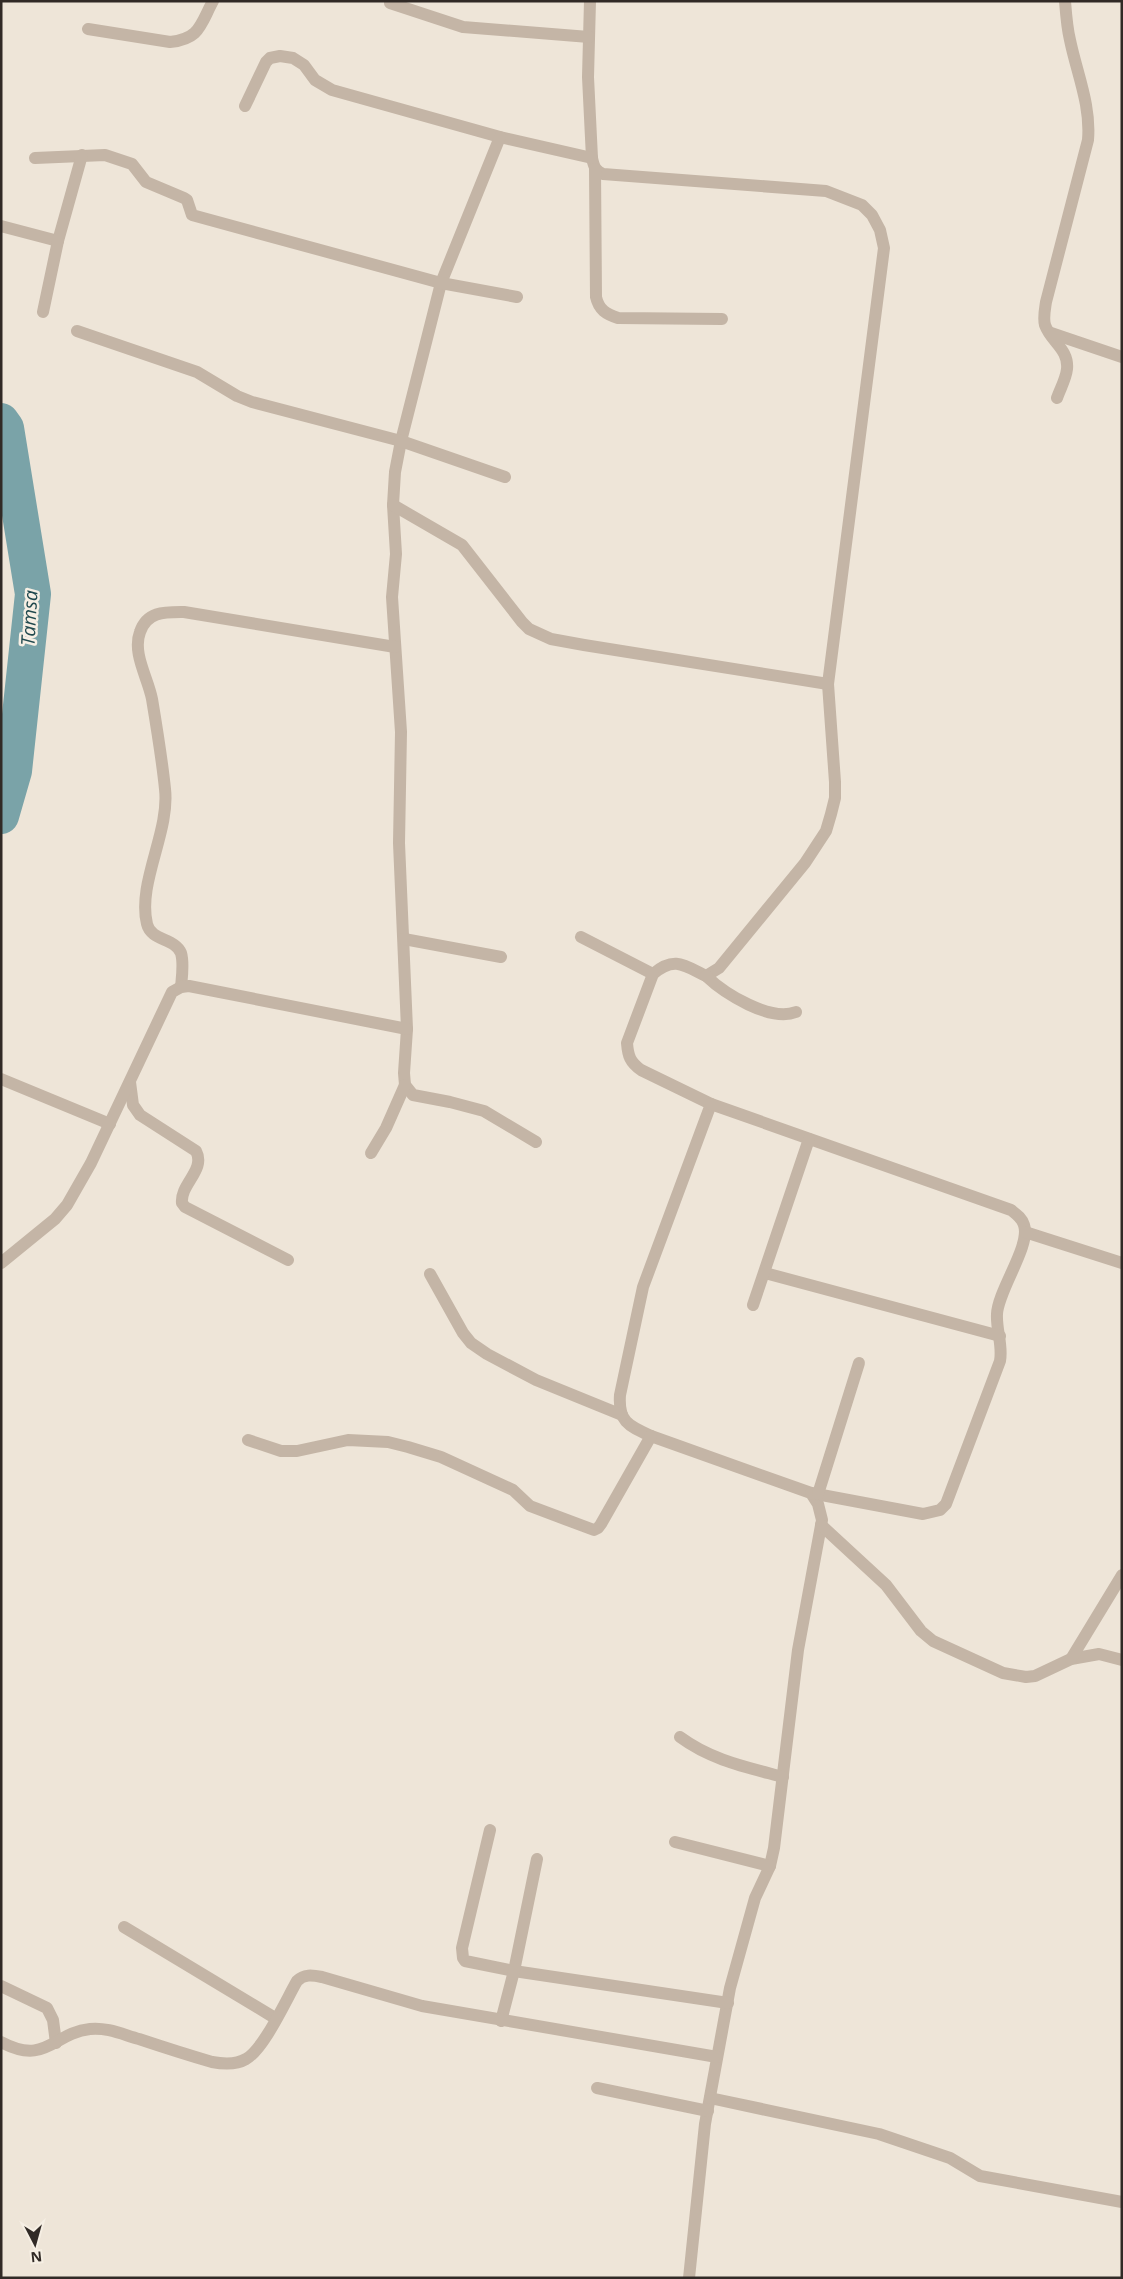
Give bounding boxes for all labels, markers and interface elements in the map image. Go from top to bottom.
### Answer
water label: Tamsa [15,589,43,647]
north arrow [10,2219,60,2269]
text: N [30,2247,43,2267]

